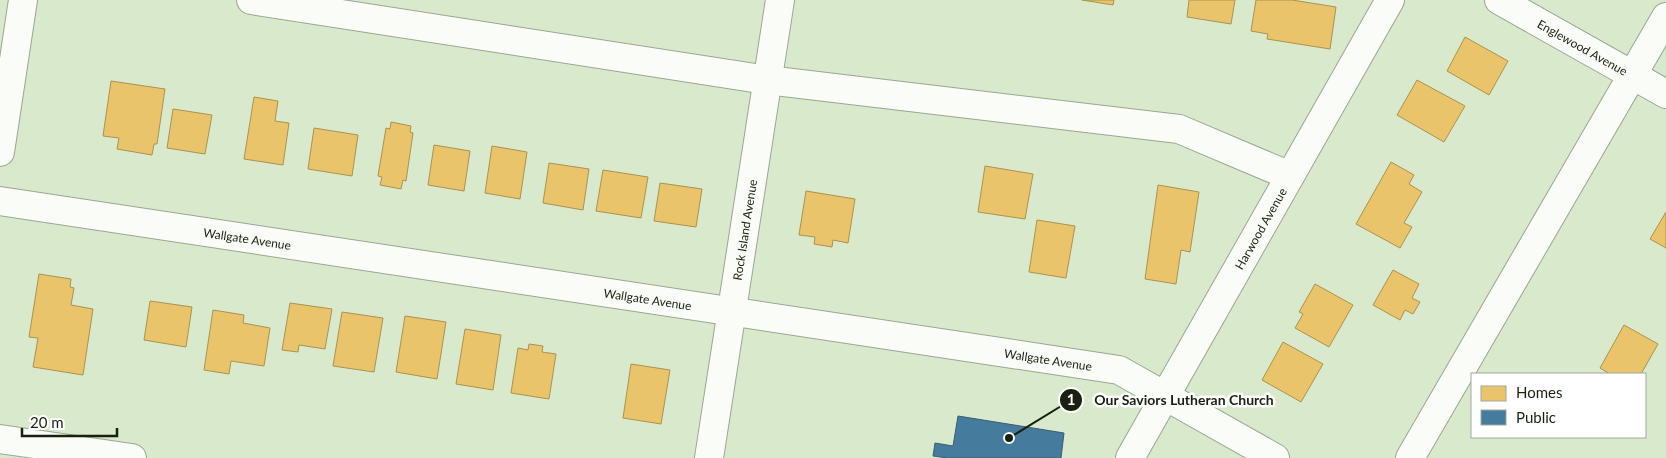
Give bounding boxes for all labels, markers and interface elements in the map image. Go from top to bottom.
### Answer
street label: Englewood Avenue [1535,16,1630,78]
street label: Rock Island Avenue [729,178,760,281]
street label: Harwood Avenue [1231,185,1289,272]
street label: Wallgate Avenue [202,224,292,252]
street label: Wallgate Avenue [603,285,693,313]
street label: Wallgate Avenue [1003,345,1093,373]
legend [1471,373,1646,438]
text: Homes [1516,383,1562,401]
callout: Our Saviors Lutheran Church [1059,386,1283,415]
text: 1 [1067,390,1075,408]
text: Our Saviors Lutheran Church [1094,391,1274,408]
scale bar [22,406,118,438]
text: Public [1516,408,1556,426]
text: 20 m [30,413,64,431]

